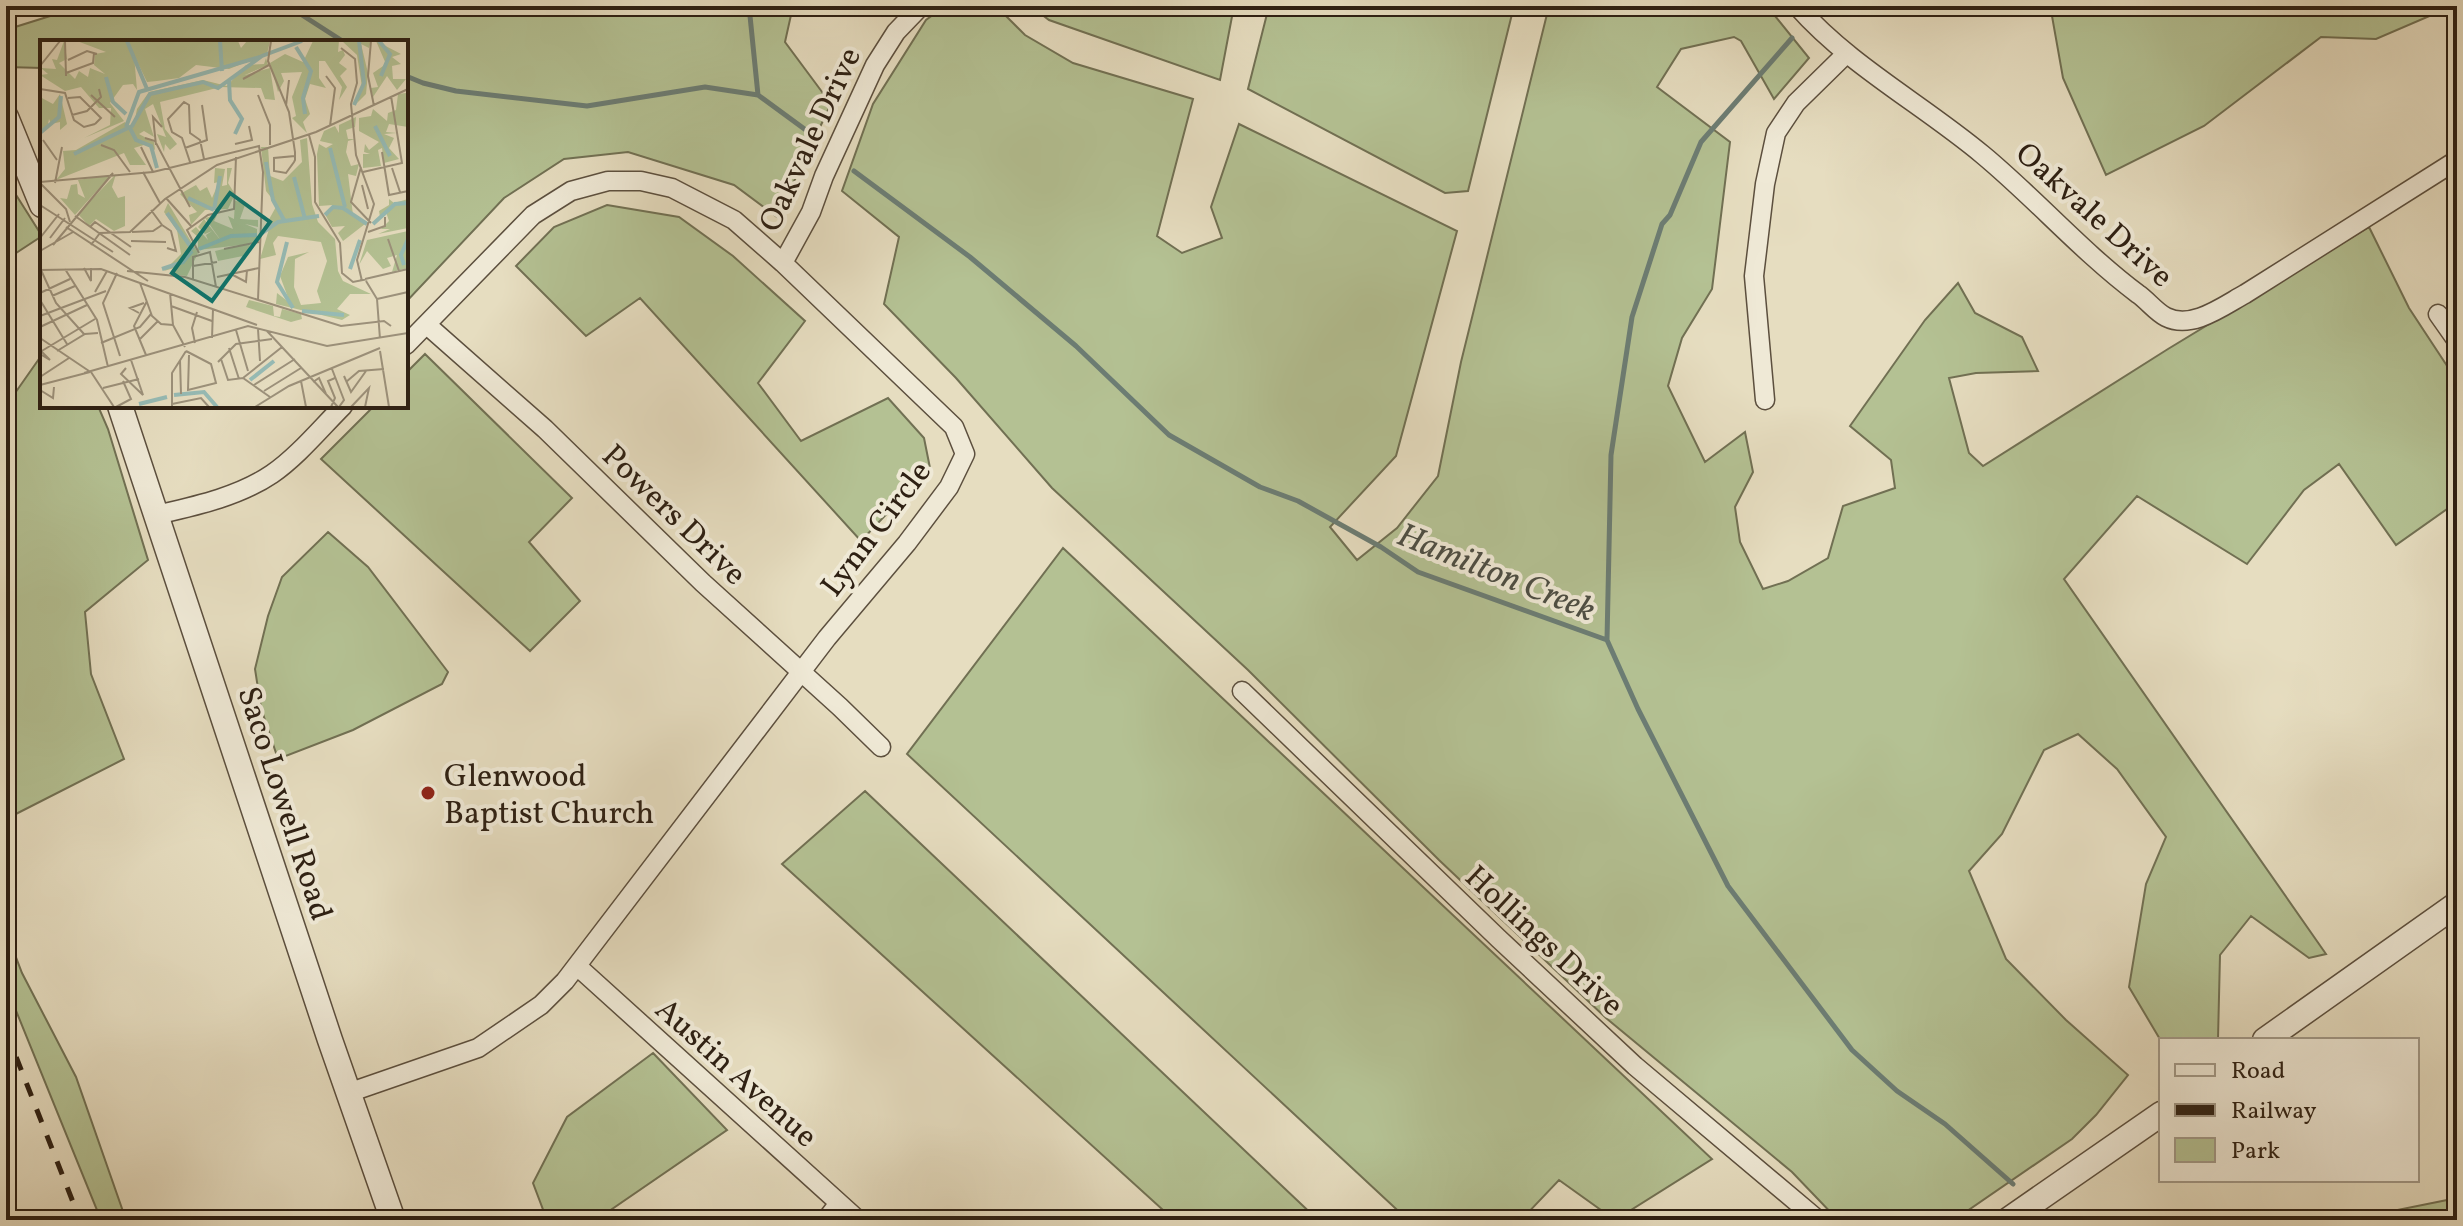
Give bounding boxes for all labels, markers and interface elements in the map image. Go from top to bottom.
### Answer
inset map [40,40,408,408]
street label: Oakvale Drive [750,41,874,240]
street label: Oakvale Drive [2004,133,2182,299]
street label: Powers Drive [591,436,755,597]
street label: Lynn Circle [812,453,943,607]
water label: Hamilton Creek [1390,513,1602,635]
street label: Saco Lowell Road [225,681,342,926]
place label: Glenwood Baptist Church [444,756,654,837]
marker: Glenwood Baptist Church [419,784,437,802]
street label: Hollings Drive [1454,857,1632,1028]
street label: Austin Avenue [644,989,826,1159]
legend [2159,1038,2419,1182]
text: Road [2231,1055,2285,1089]
text: Railway [2231,1095,2317,1129]
text: Park [2231,1135,2280,1169]

